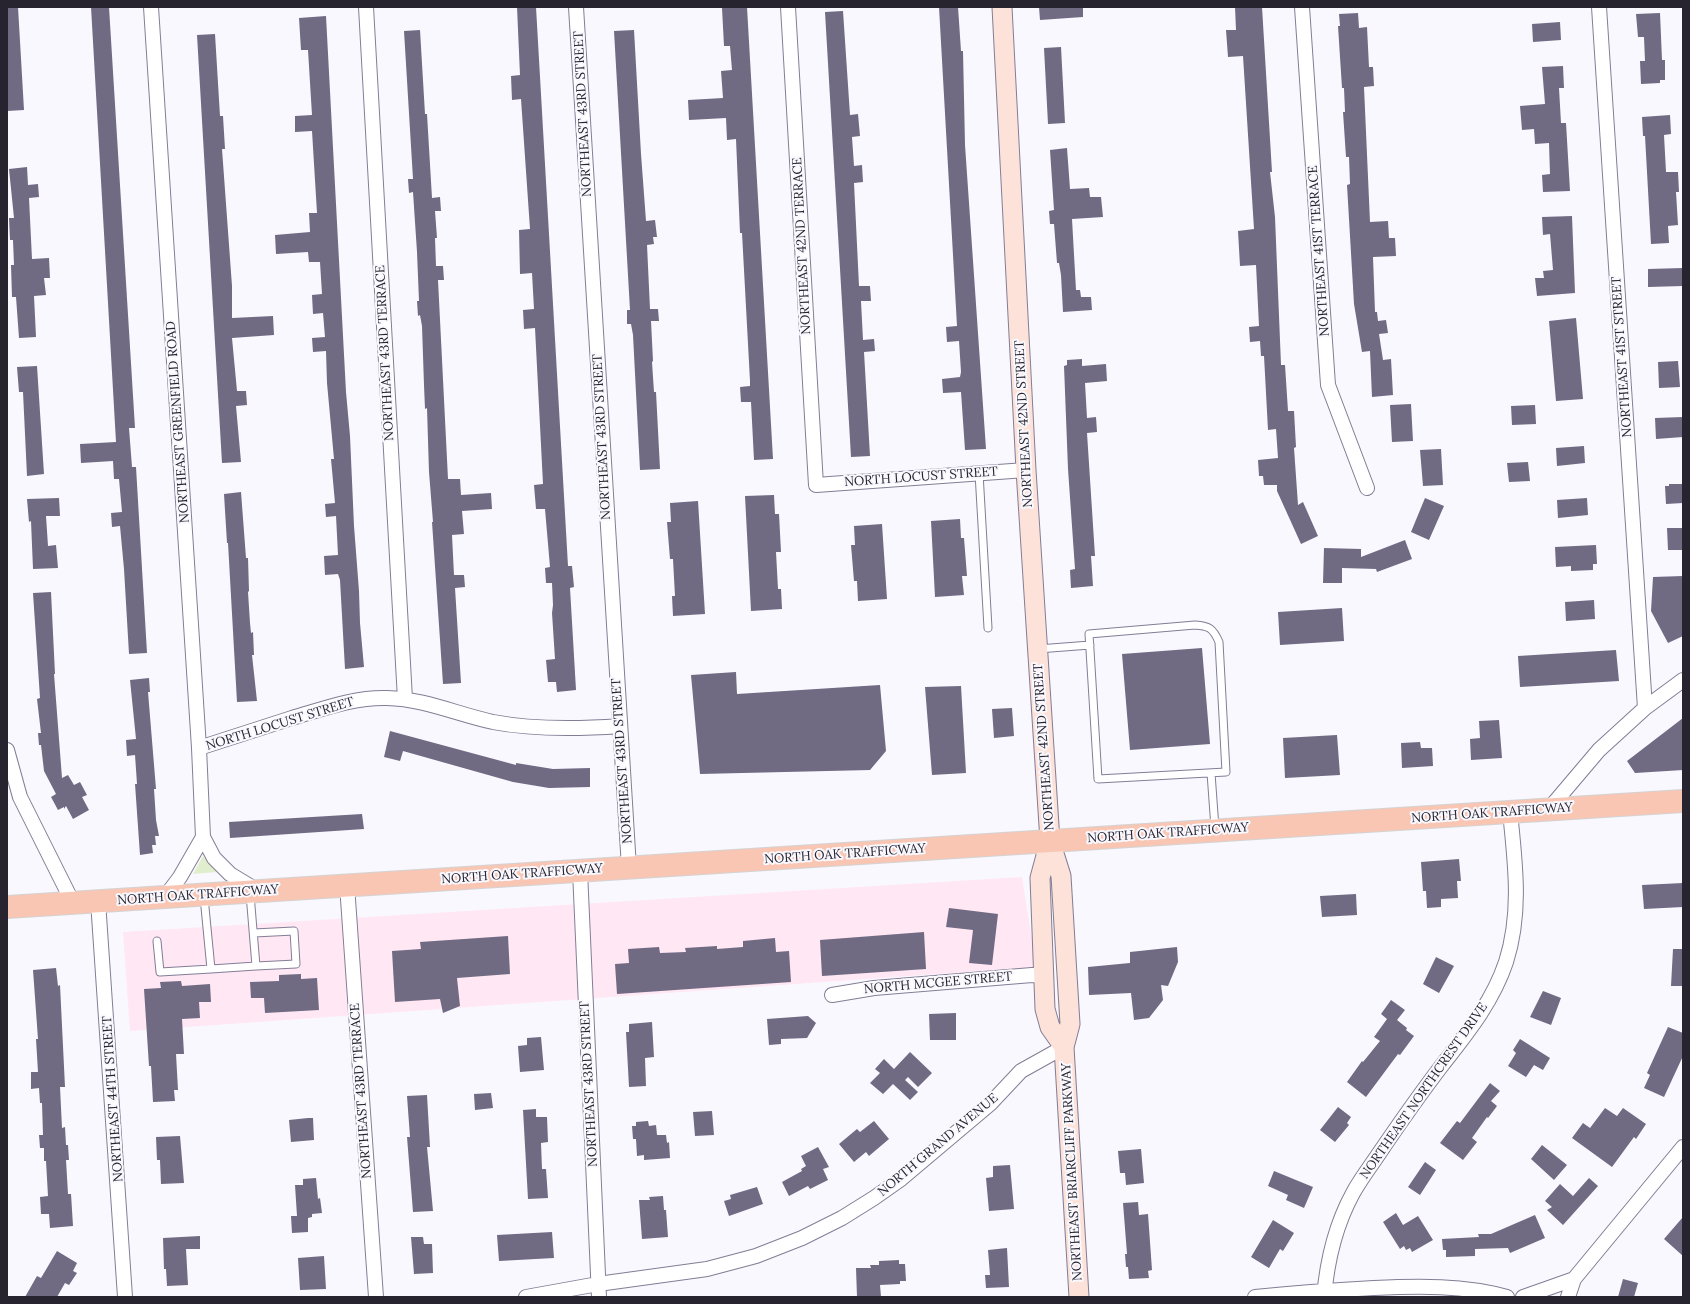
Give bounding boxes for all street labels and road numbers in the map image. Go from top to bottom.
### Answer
street label: NORTHEAST 43RD STREET [571,31,595,197]
street label: NORTHEAST 42ND TERRACE [790,157,814,335]
street label: NORTHEAST 41ST TERRACE [1305,165,1333,337]
street label: NORTHEAST 43RD TERRACE [373,265,397,441]
street label: NORTHEAST 41ST STREET [1609,276,1635,438]
street label: NORTHEAST GREENFIELD ROAD [163,320,193,524]
street label: NORTHEAST 42ND STREET [1012,340,1036,508]
street label: NORTHEAST 43RD STREET [590,354,614,520]
street label: NORTH LOCUST STREET [844,464,998,490]
street label: NORTHEAST 42ND STREET [1030,663,1058,831]
street label: NORTHEAST 43RD STREET [608,678,636,844]
street label: NORTH LOCUST STREET [204,694,356,754]
street label: NORTH OAK TRAFFICWAY [1411,800,1573,826]
street label: NORTH OAK TRAFFICWAY [1087,820,1249,846]
street label: NORTH OAK TRAFFICWAY [764,841,926,867]
street label: NORTH OAK TRAFFICWAY [441,861,603,887]
street label: NORTH OAK TRAFFICWAY [117,882,279,908]
street label: NORTH MCGEE STREET [863,969,1013,997]
street label: NORTHEAST NORTHCREST DRIVE [1357,1000,1491,1182]
street label: NORTHEAST 43RD STREET [577,1001,601,1167]
street label: NORTHEAST 43RD TERRACE [347,1003,375,1179]
street label: NORTHEAST 44TH STREET [99,1015,127,1183]
street label: NORTHEAST BRIARCLIFF PARKWAY [1058,1063,1086,1281]
street label: NORTH GRAND AVENUE [875,1090,1001,1200]

